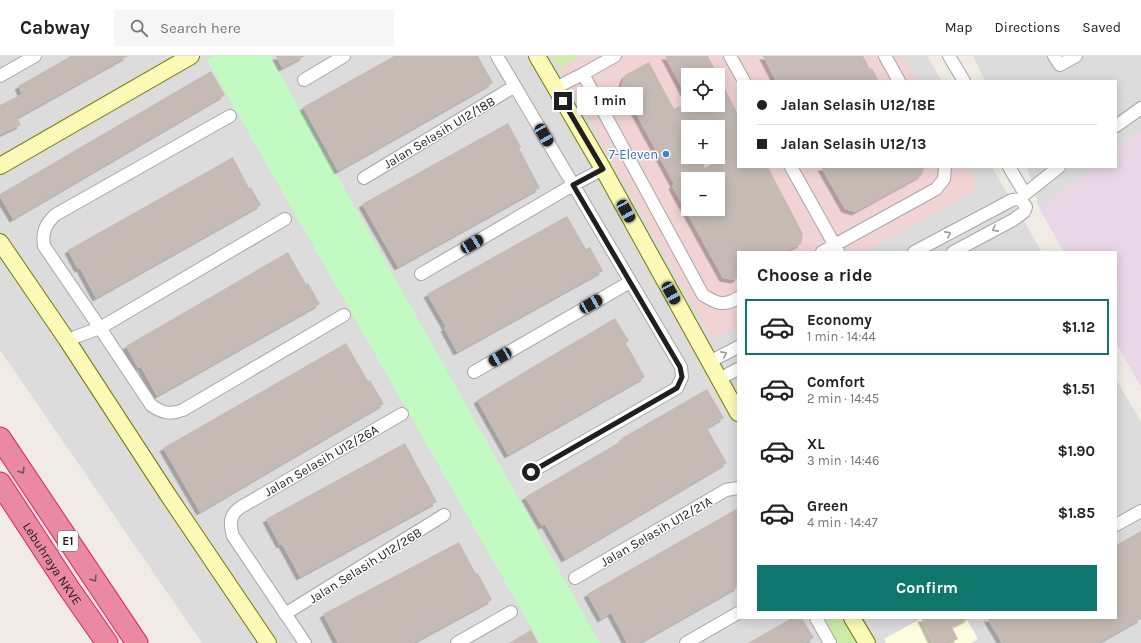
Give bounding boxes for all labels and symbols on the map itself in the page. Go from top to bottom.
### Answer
callout: 1 min [577,87,643,115]
route end [554,92,572,110]
street label: Jalan Selasih U12/18B [381,93,498,172]
car [533,122,555,148]
place label: 7-Eleven [609,147,658,162]
marker: 7-Eleven [661,149,671,159]
car [615,198,637,224]
one-way arrow [992,225,999,232]
one-way arrow [944,231,951,238]
car [459,233,485,255]
car [660,280,682,306]
car [578,293,604,315]
car [487,346,513,368]
one-way arrow [719,352,727,359]
street label: Jalan Selasih U12/26A [261,421,382,499]
route start [522,463,540,481]
one-way arrow [17,467,25,474]
street label: Jalan Selasih U12/21A [598,493,715,570]
street label: Lebuhraya NKVE [20,519,85,608]
street label: Jalan Selasih U12/26B [306,525,424,606]
road number: E1 [58,531,78,551]
one-way arrow [89,575,97,582]

